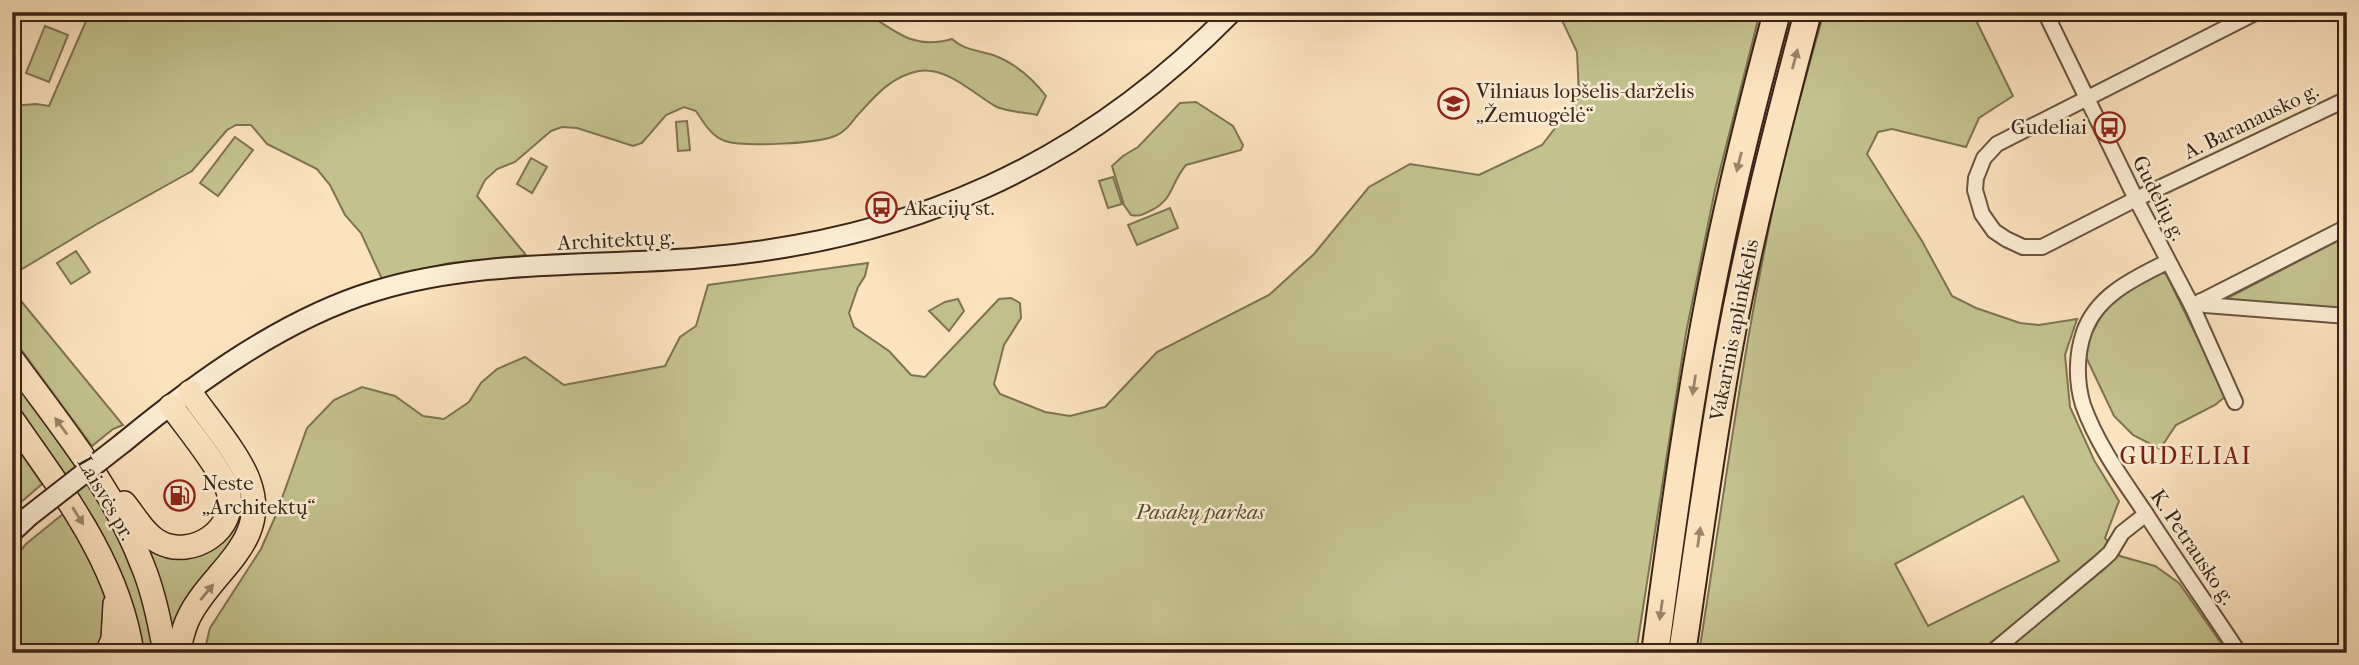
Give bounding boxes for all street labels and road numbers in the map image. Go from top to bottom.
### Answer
street label: A. Baranausko g. [2179,78,2322,164]
street label: Gudelių g. [2127,152,2191,244]
street label: Architektų g. [556,225,675,255]
street label: Vakarinis aplinkkelis [1704,237,1763,424]
street label: Laisvės pr. [72,452,140,544]
street label: K. Petrausko g. [2146,485,2240,609]

